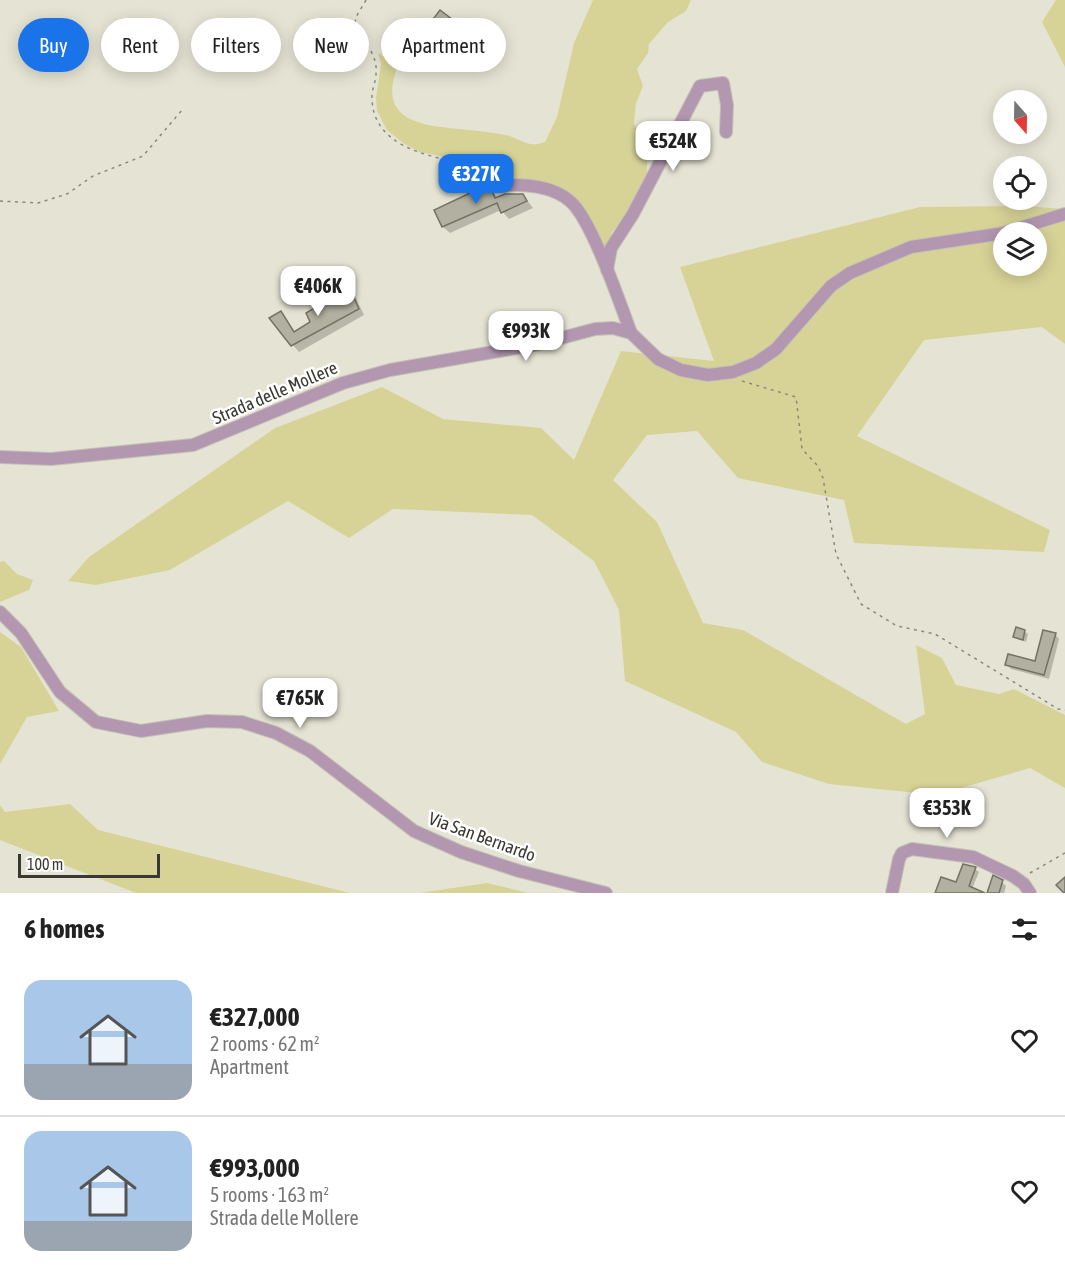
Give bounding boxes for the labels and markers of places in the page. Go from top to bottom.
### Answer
pin: €524K [631,121,715,172]
pin: €327K [434,154,518,205]
pin: €406K [276,266,360,317]
pin: €993K [484,311,568,362]
pin: €765K [258,678,342,729]
pin: €353K [905,788,989,839]

